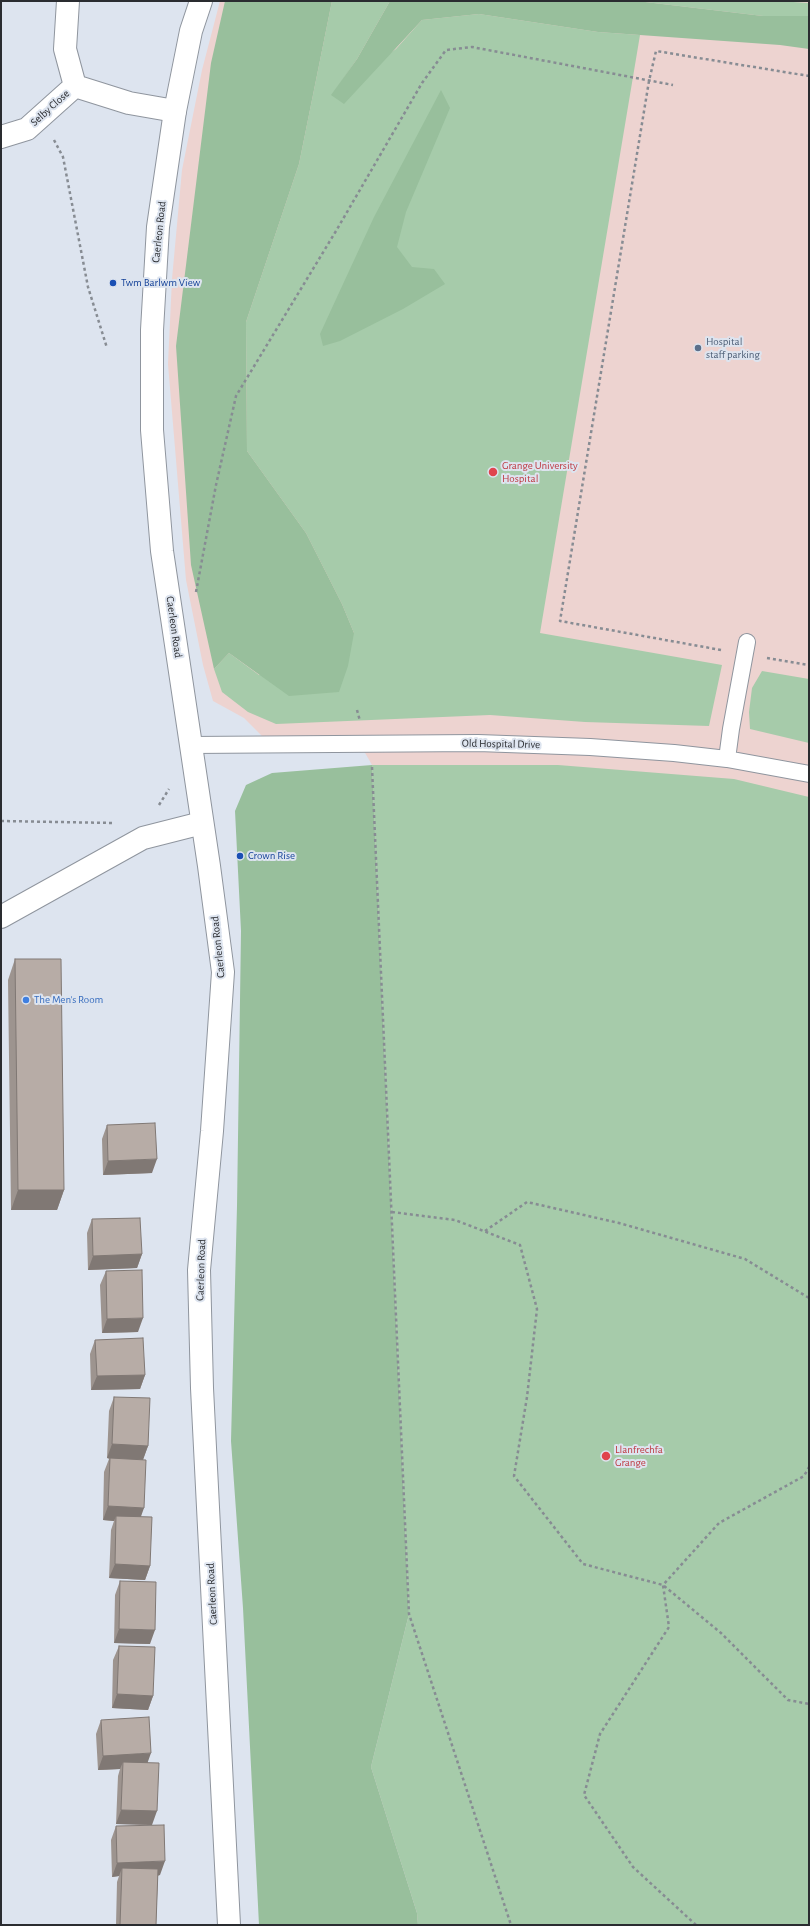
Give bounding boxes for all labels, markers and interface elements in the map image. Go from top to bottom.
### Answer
street label: Selby Close [28,87,72,129]
street label: Caerleon Road [149,201,169,263]
place label: Twm Barlwm View [121,276,200,290]
marker: Twm Barlwm View [108,278,118,288]
place label: Hospital staff parking [706,335,760,361]
marker: Hospital staff parking [693,343,703,353]
place label: Grange University Hospital [502,459,578,485]
marker: Grange University Hospital [487,466,499,478]
street label: Caerleon Road [163,595,185,659]
street label: Old Hospital Drive [462,737,540,751]
place label: Crown Rise [248,849,295,863]
marker: Crown Rise [235,851,245,861]
street label: Caerleon Road [208,916,228,978]
place label: The Men's Room [34,993,103,1007]
marker: The Men's Room [21,995,31,1005]
street label: Caerleon Road [193,1239,209,1301]
place label: Llanfrechfa Grange [615,1443,663,1469]
marker: Llanfrechfa Grange [600,1450,612,1462]
street label: Caerleon Road [204,1563,220,1625]

